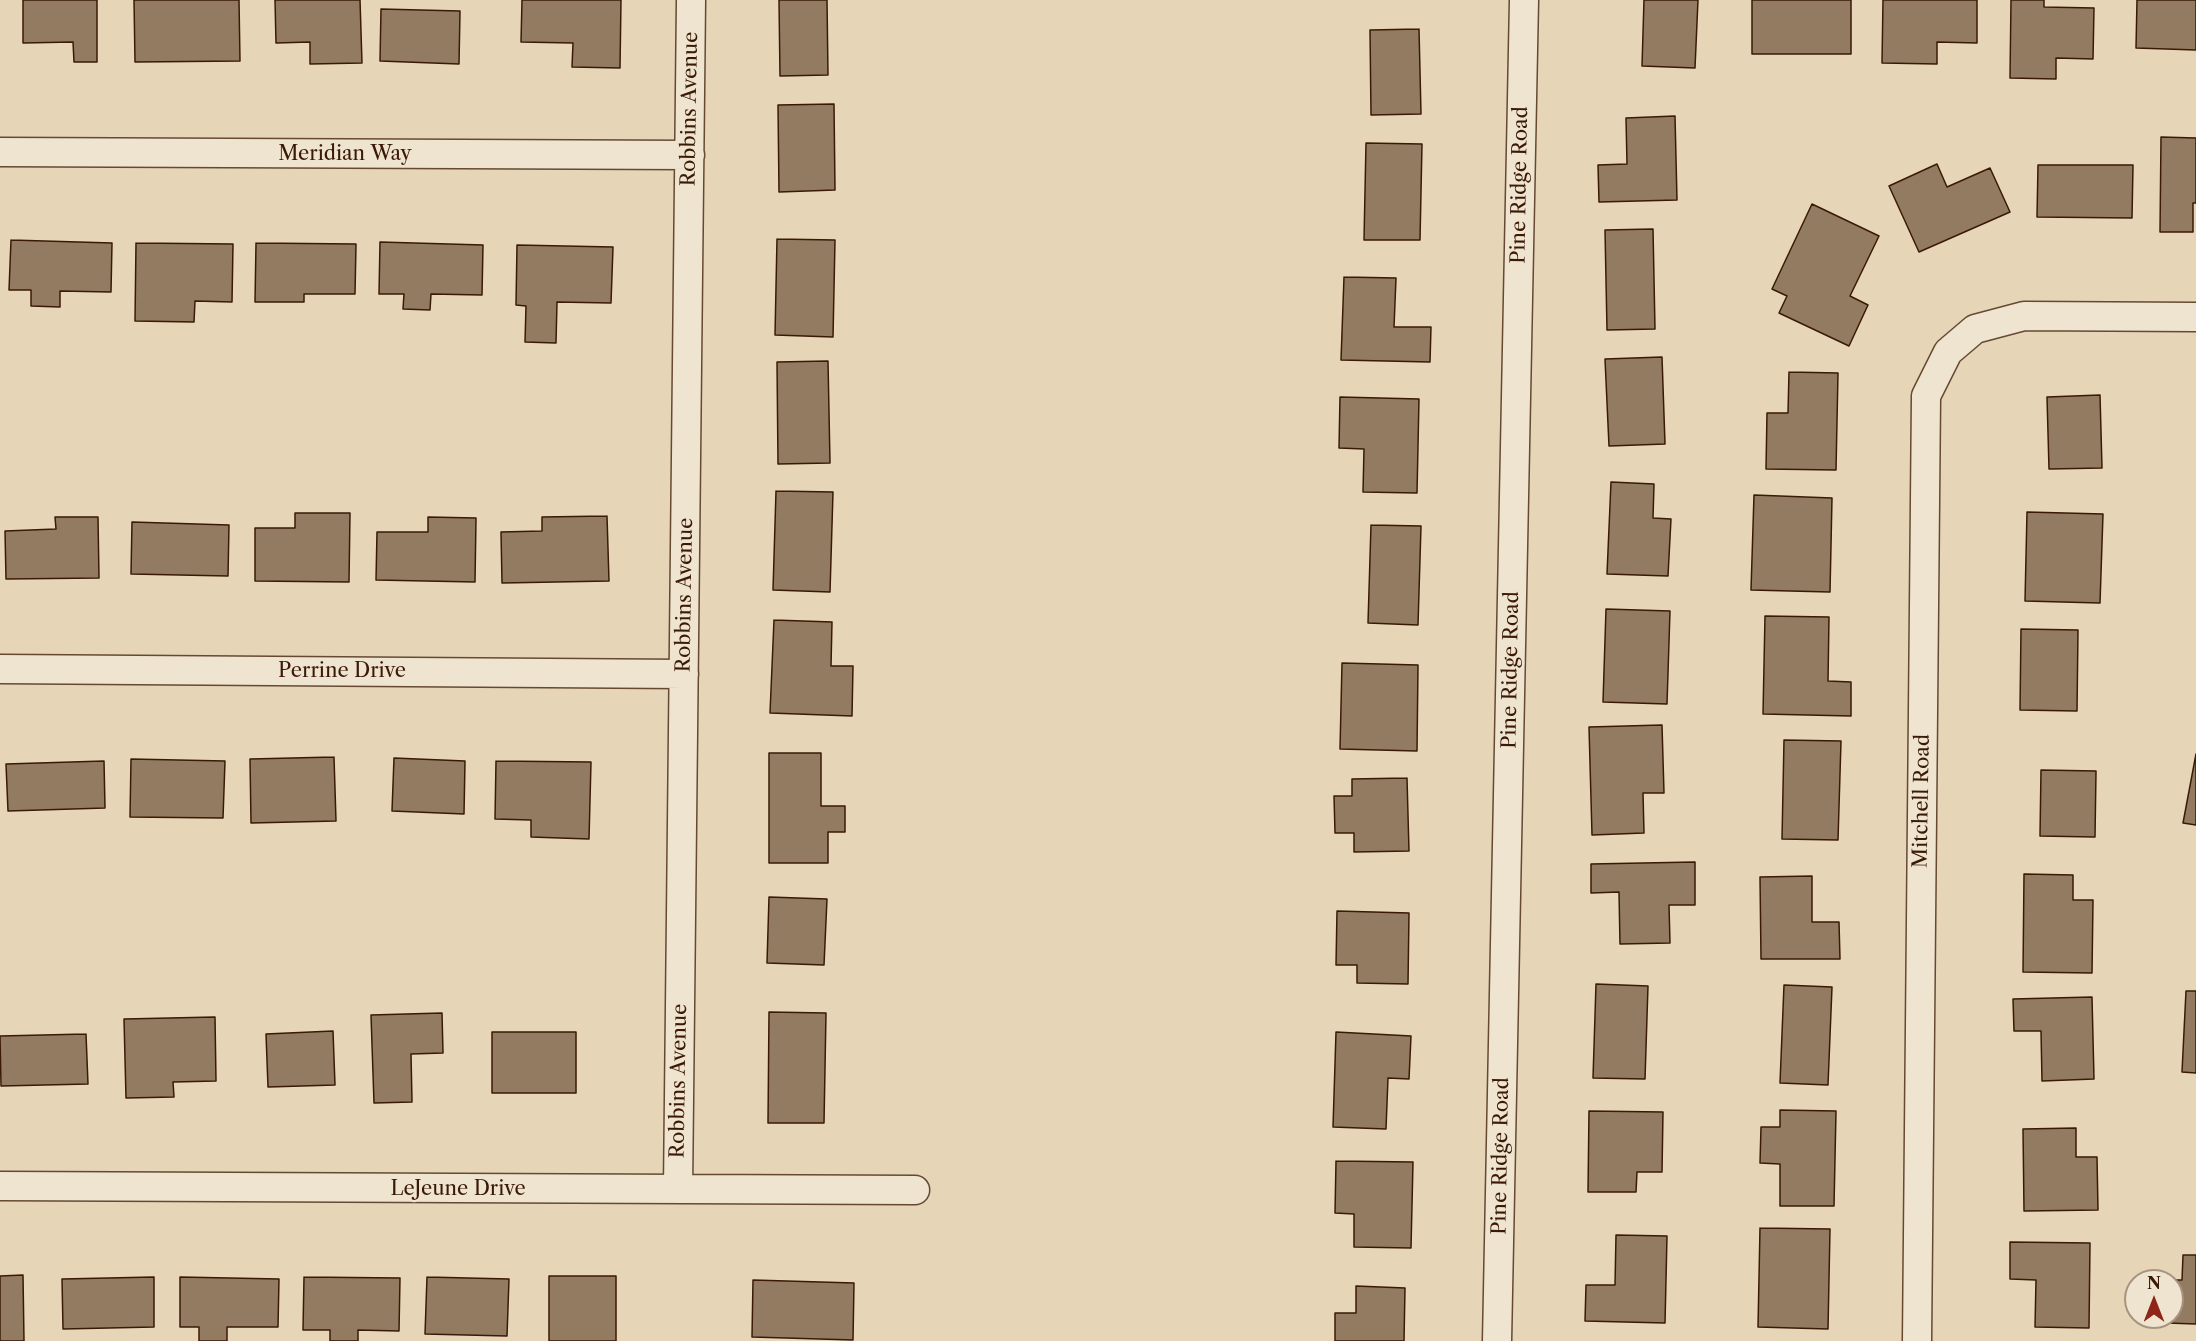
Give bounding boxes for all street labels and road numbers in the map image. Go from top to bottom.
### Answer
street label: Robbins Avenue [677,31,703,187]
street label: Pine Ridge Road [1507,106,1533,264]
street label: Meridian Way [278,142,412,166]
street label: Robbins Avenue [672,517,698,673]
street label: Pine Ridge Road [1498,591,1524,749]
street label: Perrine Drive [278,659,406,683]
street label: Mitchell Road [1909,734,1935,868]
street label: Robbins Avenue [666,1003,692,1159]
street label: Pine Ridge Road [1488,1077,1514,1235]
street label: LeJeune Drive [390,1177,526,1201]

